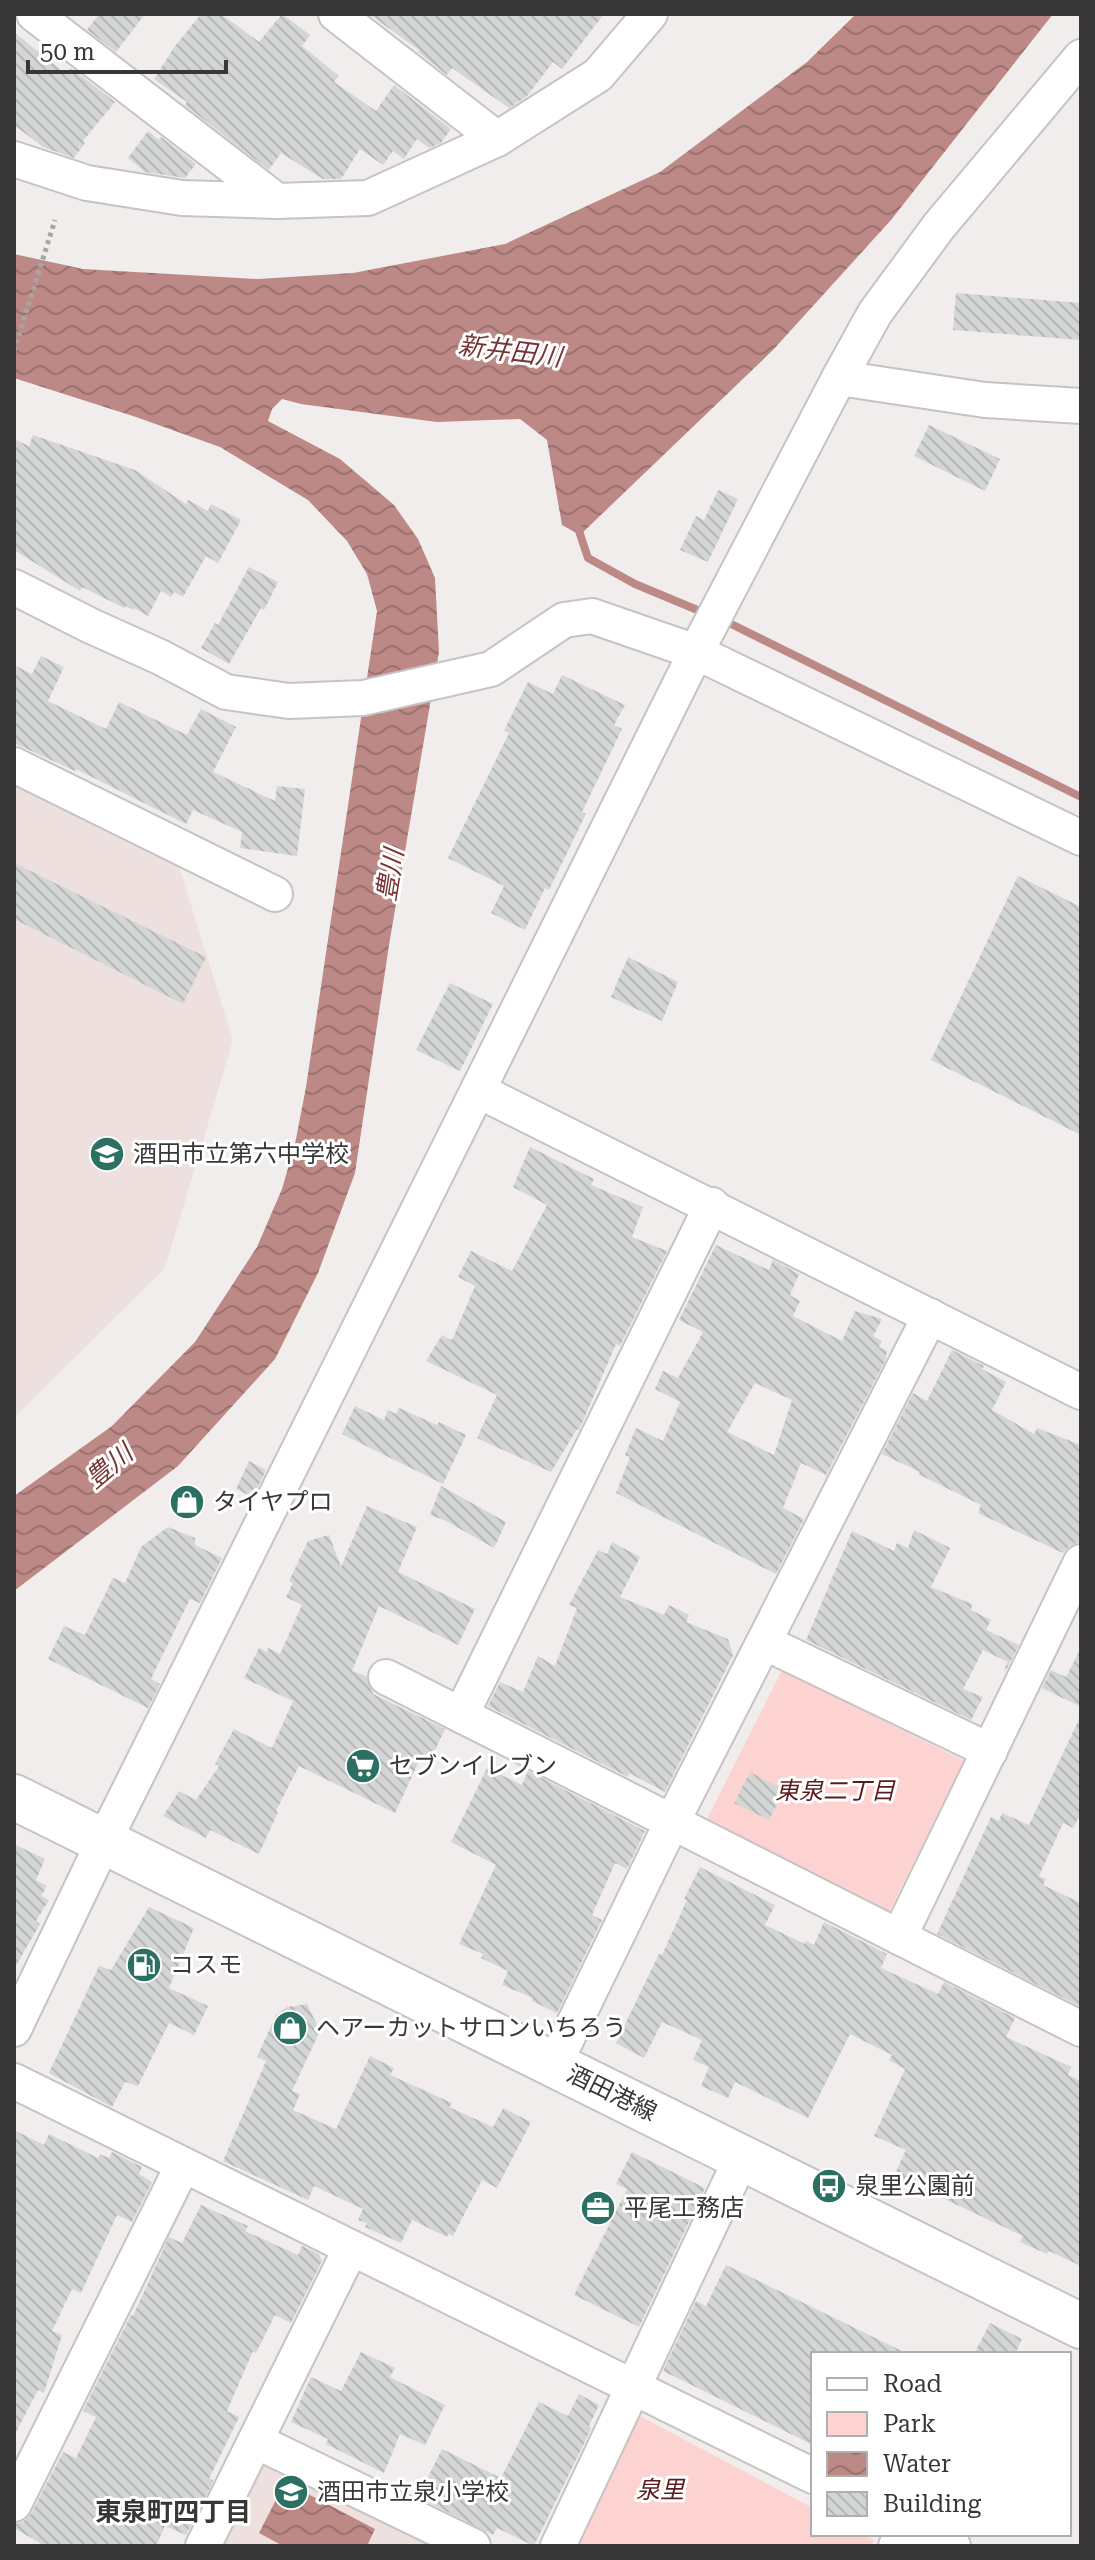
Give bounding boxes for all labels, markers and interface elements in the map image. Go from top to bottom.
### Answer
scale bar [28,24,226,74]
text: 50 m [40,38,95,66]
water label: 新井田川 [457,330,566,373]
water label: 豊川 [371,844,409,903]
school or university icon: 酒田市立第六中学校 [88,1135,126,1173]
place label: 酒田市立第六中学校 [133,1140,349,1168]
water label: 豊川 [79,1436,141,1494]
shop icon: タイヤプロ [168,1483,206,1521]
place label: タイヤプロ [213,1488,332,1516]
supermarket icon: セブンイレブン [344,1747,382,1785]
place label: セブンイレブン [389,1752,557,1780]
park label: 東泉二丁目 [775,1777,896,1805]
fuel station icon: コスモ [125,1946,163,1984]
place label: コスモ [170,1951,242,1979]
shop icon: ヘアーカットサロンいちろう [271,2009,309,2047]
place label: ヘアーカットサロンいちろう [316,2014,627,2042]
street label: 酒田港線 [563,2059,661,2127]
bus stop icon: 泉里公園前 [810,2167,848,2205]
place label: 泉里公園前 [855,2172,975,2200]
office icon: 平尾工務店 [579,2189,617,2227]
place label: 平尾工務店 [624,2194,744,2222]
legend [811,2352,1071,2536]
text: Road [883,2370,942,2398]
text: Park [883,2410,936,2438]
text: Water [883,2450,951,2478]
school or university icon: 酒田市立泉小学校 [272,2473,310,2511]
park label: 泉里 [636,2476,686,2504]
place label: 酒田市立泉小学校 [317,2478,509,2506]
text: Building [883,2490,981,2518]
district label: 東泉町四丁目 [95,2497,251,2527]

